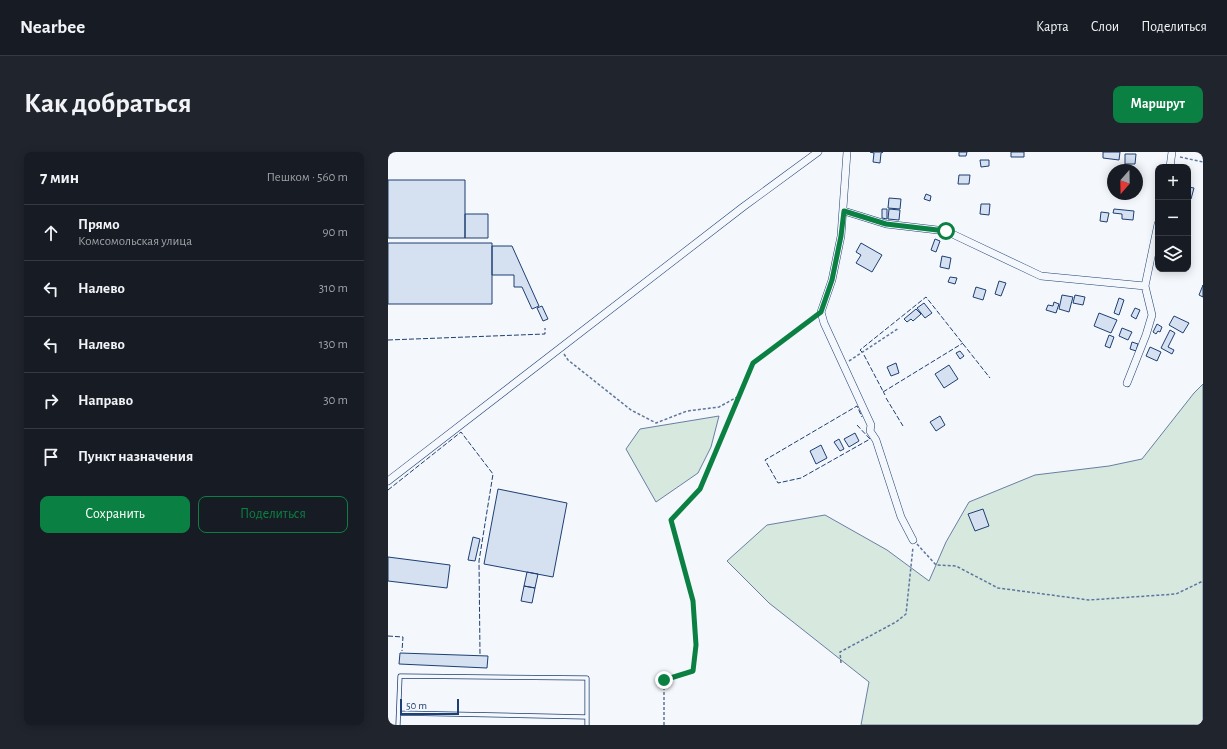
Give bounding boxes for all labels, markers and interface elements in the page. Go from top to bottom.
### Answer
text: Nearbee [20,18,85,37]
text: Карта [1036,20,1069,34]
text: Слои [1091,20,1119,34]
text: Поделиться [1141,20,1207,34]
button: Маршрут [1113,86,1203,123]
text: Как добраться [24,90,192,118]
north arrow [1107,164,1143,200]
map controls [1155,164,1191,272]
button: + [1155,164,1191,200]
text: 7 мин [40,169,79,186]
text: Пешком · 560 m [266,171,348,184]
button: − [1155,200,1191,236]
text: Прямо [78,217,120,232]
icon: ahead [40,222,62,244]
route start [937,222,955,240]
text: 90 m [322,226,348,239]
text: Комсомольская улица [78,235,192,248]
button: layers [1155,236,1191,272]
icon: left [40,278,62,300]
text: Налево [78,281,125,296]
text: 310 m [319,282,348,295]
icon: left [40,334,62,356]
text: Налево [78,337,125,352]
text: 130 m [319,338,348,351]
icon: right [40,390,62,412]
text: Направо [78,393,133,408]
text: 30 m [323,394,348,407]
icon: arrive [40,446,62,468]
text: Пункт назначения [78,449,193,464]
button: Сохранить [40,496,190,533]
button: Поделиться [198,496,348,533]
route end [655,671,673,689]
scale bar [400,697,459,716]
text: 50 m [406,700,427,711]

